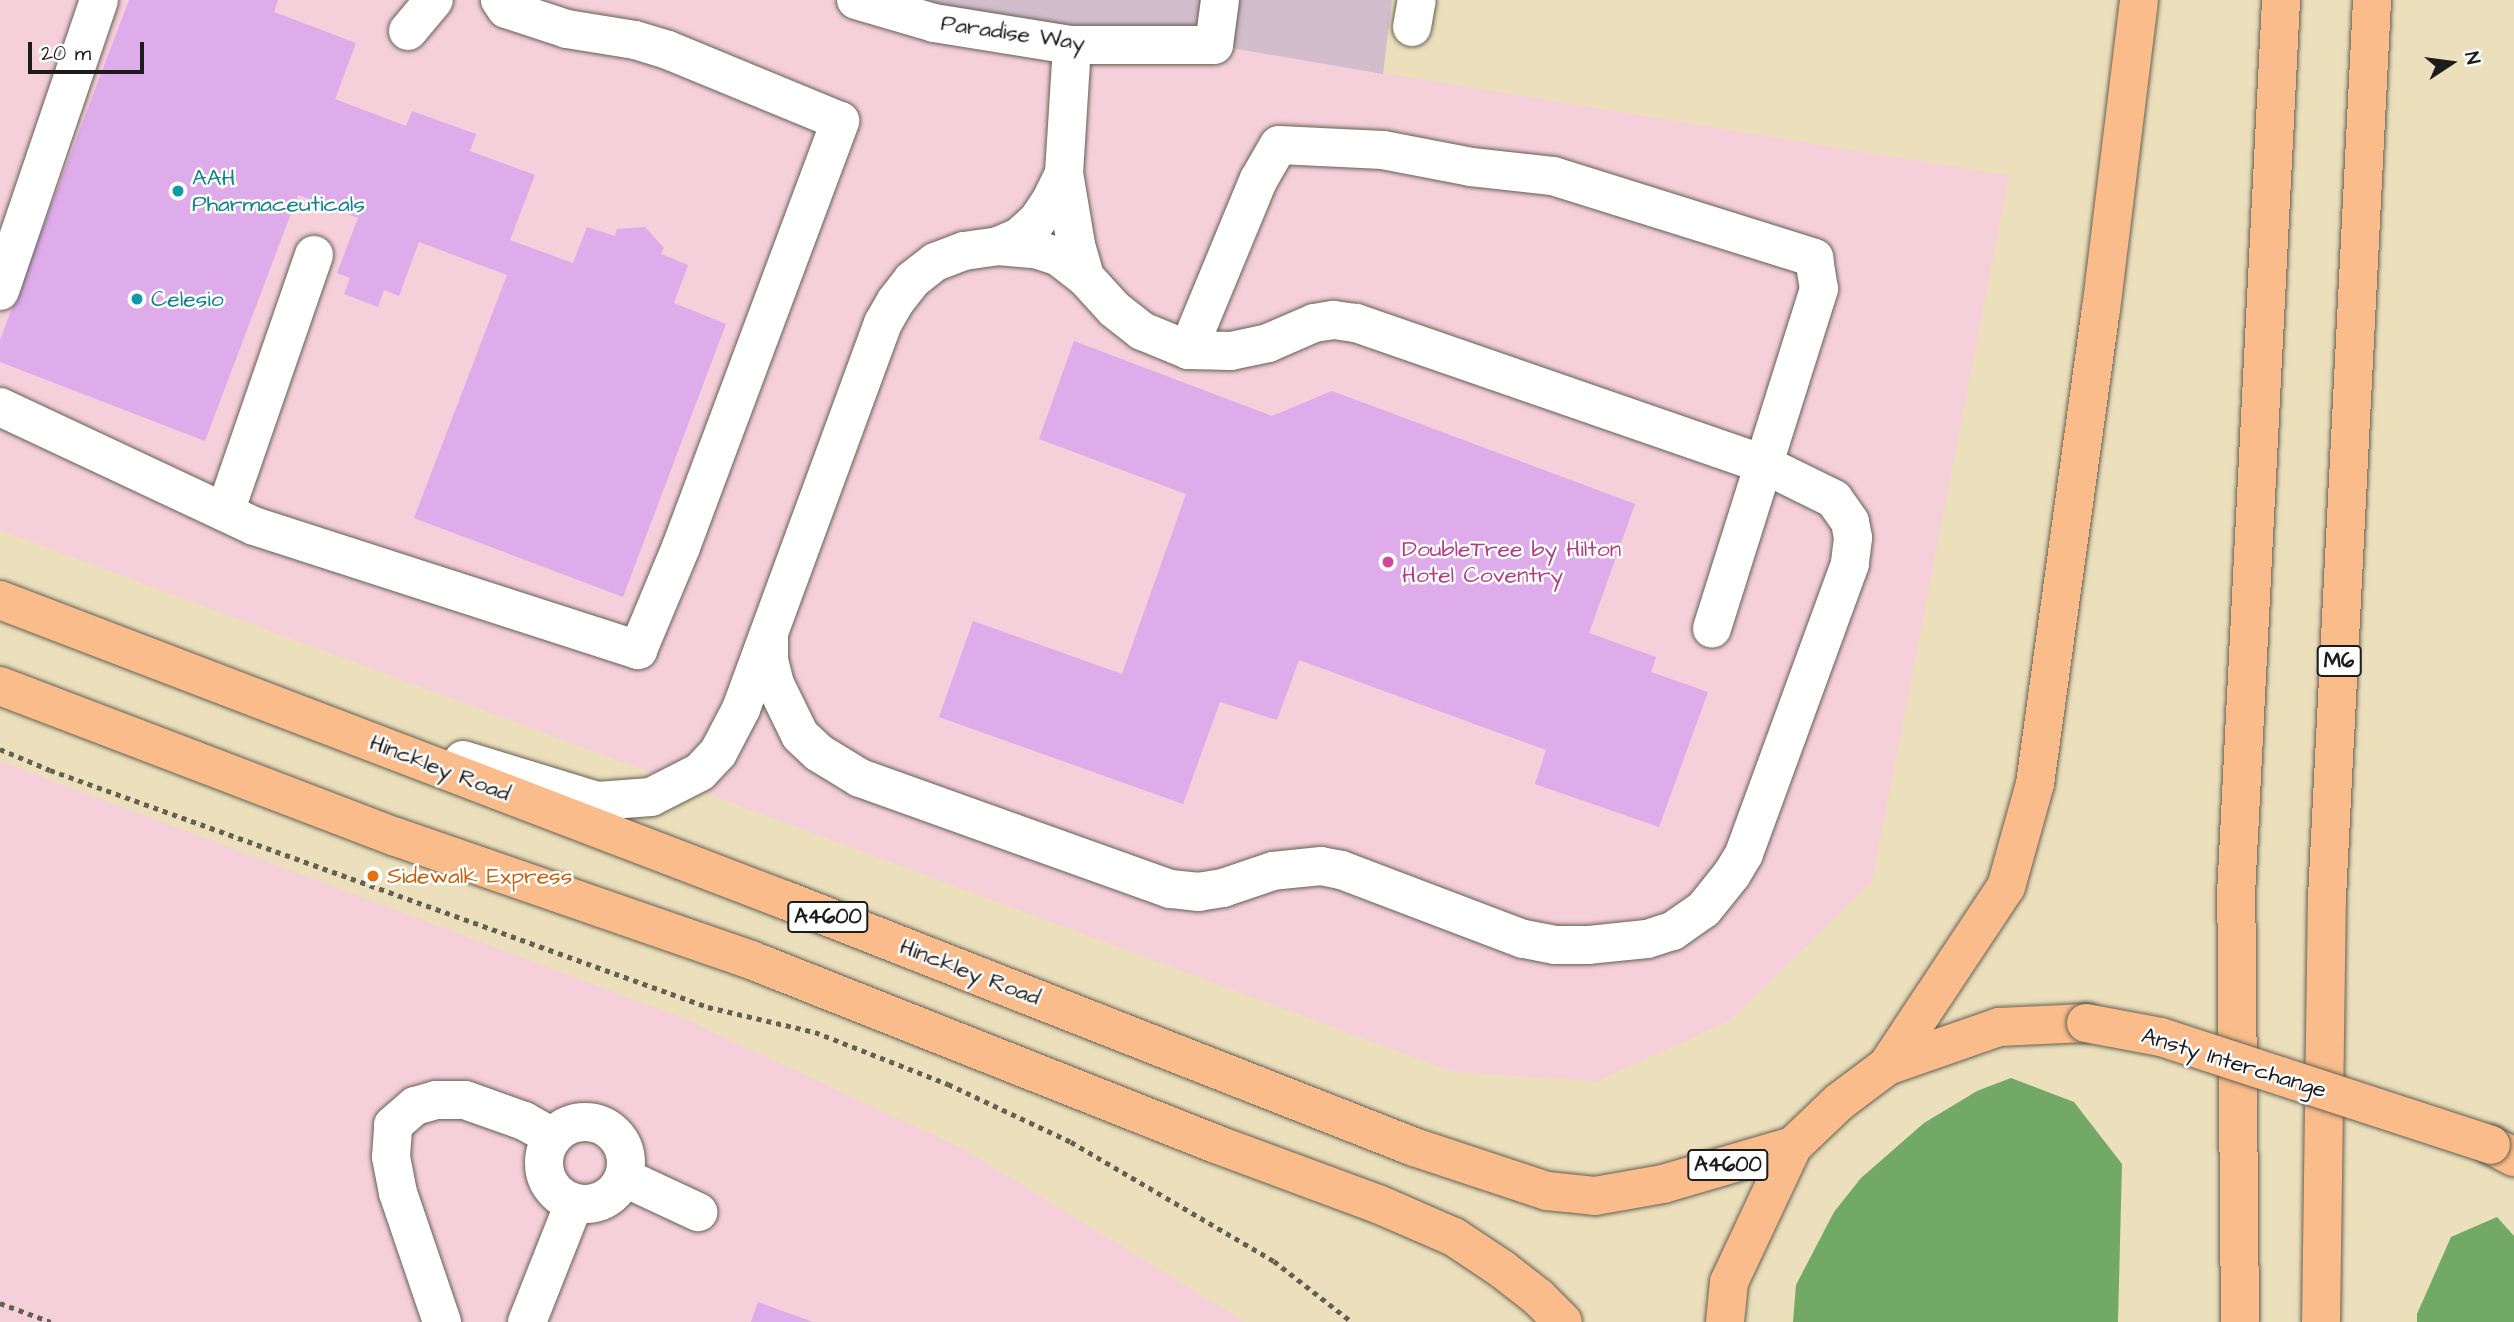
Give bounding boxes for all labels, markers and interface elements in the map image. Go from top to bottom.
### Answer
street label: Paradise Way [939,9,1087,57]
scale bar [32,28,147,72]
north arrow [2416,28,2486,98]
text: 20 m [41,39,91,68]
text: N [2457,49,2486,67]
place label: AAH Pharmaceuticals [192,164,365,218]
marker: AAH Pharmaceuticals [170,183,186,199]
place label: Celesio [151,285,224,313]
marker: Celesio [129,291,145,307]
place label: DoubleTree by Hilton Hotel Coventry [1402,535,1621,589]
marker: DoubleTree by Hilton Hotel Coventry [1380,554,1396,570]
road number: M6 [2316,644,2362,678]
street label: Hinckley Road [366,729,514,807]
place label: Sidewalk Express [387,862,572,890]
marker: Sidewalk Express [365,868,381,884]
road number: A4600 [786,900,870,934]
street label: Hinckley Road [896,933,1044,1011]
street label: Ansty Interchange [2138,1022,2330,1104]
road number: A4600 [1686,1148,1770,1182]

